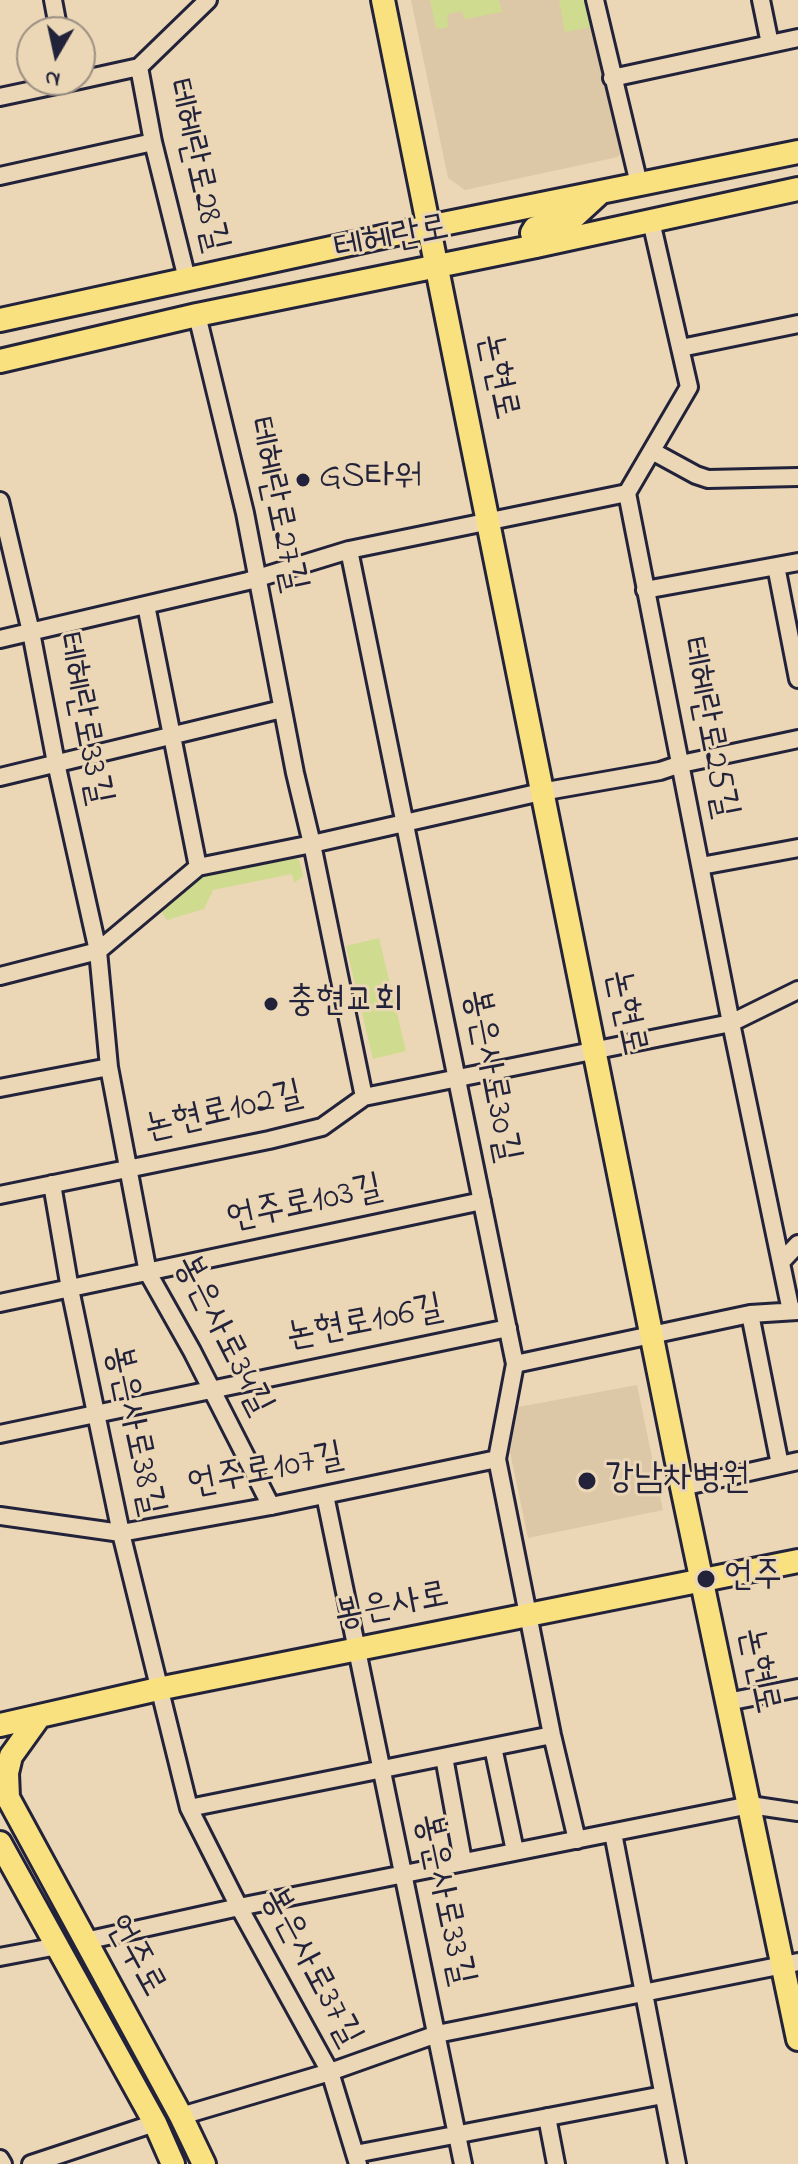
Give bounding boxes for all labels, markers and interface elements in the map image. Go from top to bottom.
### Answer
north arrow [16,16,96,96]
text: N [43,61,62,95]
street label: 테헤란로28길 [153,75,235,257]
street label: 테헤란로 [331,209,453,273]
street label: 논현로 [465,330,525,424]
street label: 테헤란로27길 [234,414,314,596]
place label: GS타워 [319,458,423,502]
marker: GS타워 [294,471,312,489]
street label: 테헤란로33길 [43,629,119,809]
street label: 테헤란로25길 [667,634,745,822]
street label: 논현로 [593,966,653,1060]
place label: 충현교회 [287,982,403,1026]
street label: 봉은사로30길 [451,986,527,1166]
marker: 충현교회 [262,995,280,1013]
street label: 논현로102길 [141,1075,307,1153]
street label: 언주로103길 [223,1168,387,1244]
street label: 봉은사로34길 [162,1248,280,1424]
street label: 논현로106길 [283,1289,447,1361]
street label: 봉은사로38길 [93,1342,171,1520]
street label: 언주로107길 [184,1437,348,1509]
place label: 강남차병원 [605,1459,750,1503]
marker: 강남차병원 [576,1470,598,1492]
place label: 언주 [724,1557,782,1601]
marker: 언주 [695,1568,717,1590]
street label: 봉은사로 [331,1576,453,1640]
street label: 논현로 [726,1624,786,1718]
street label: 봉은사로33길 [403,1810,481,1990]
street label: 봉은사로37길 [249,1881,369,2055]
street label: 언주로 [93,1909,173,2005]

